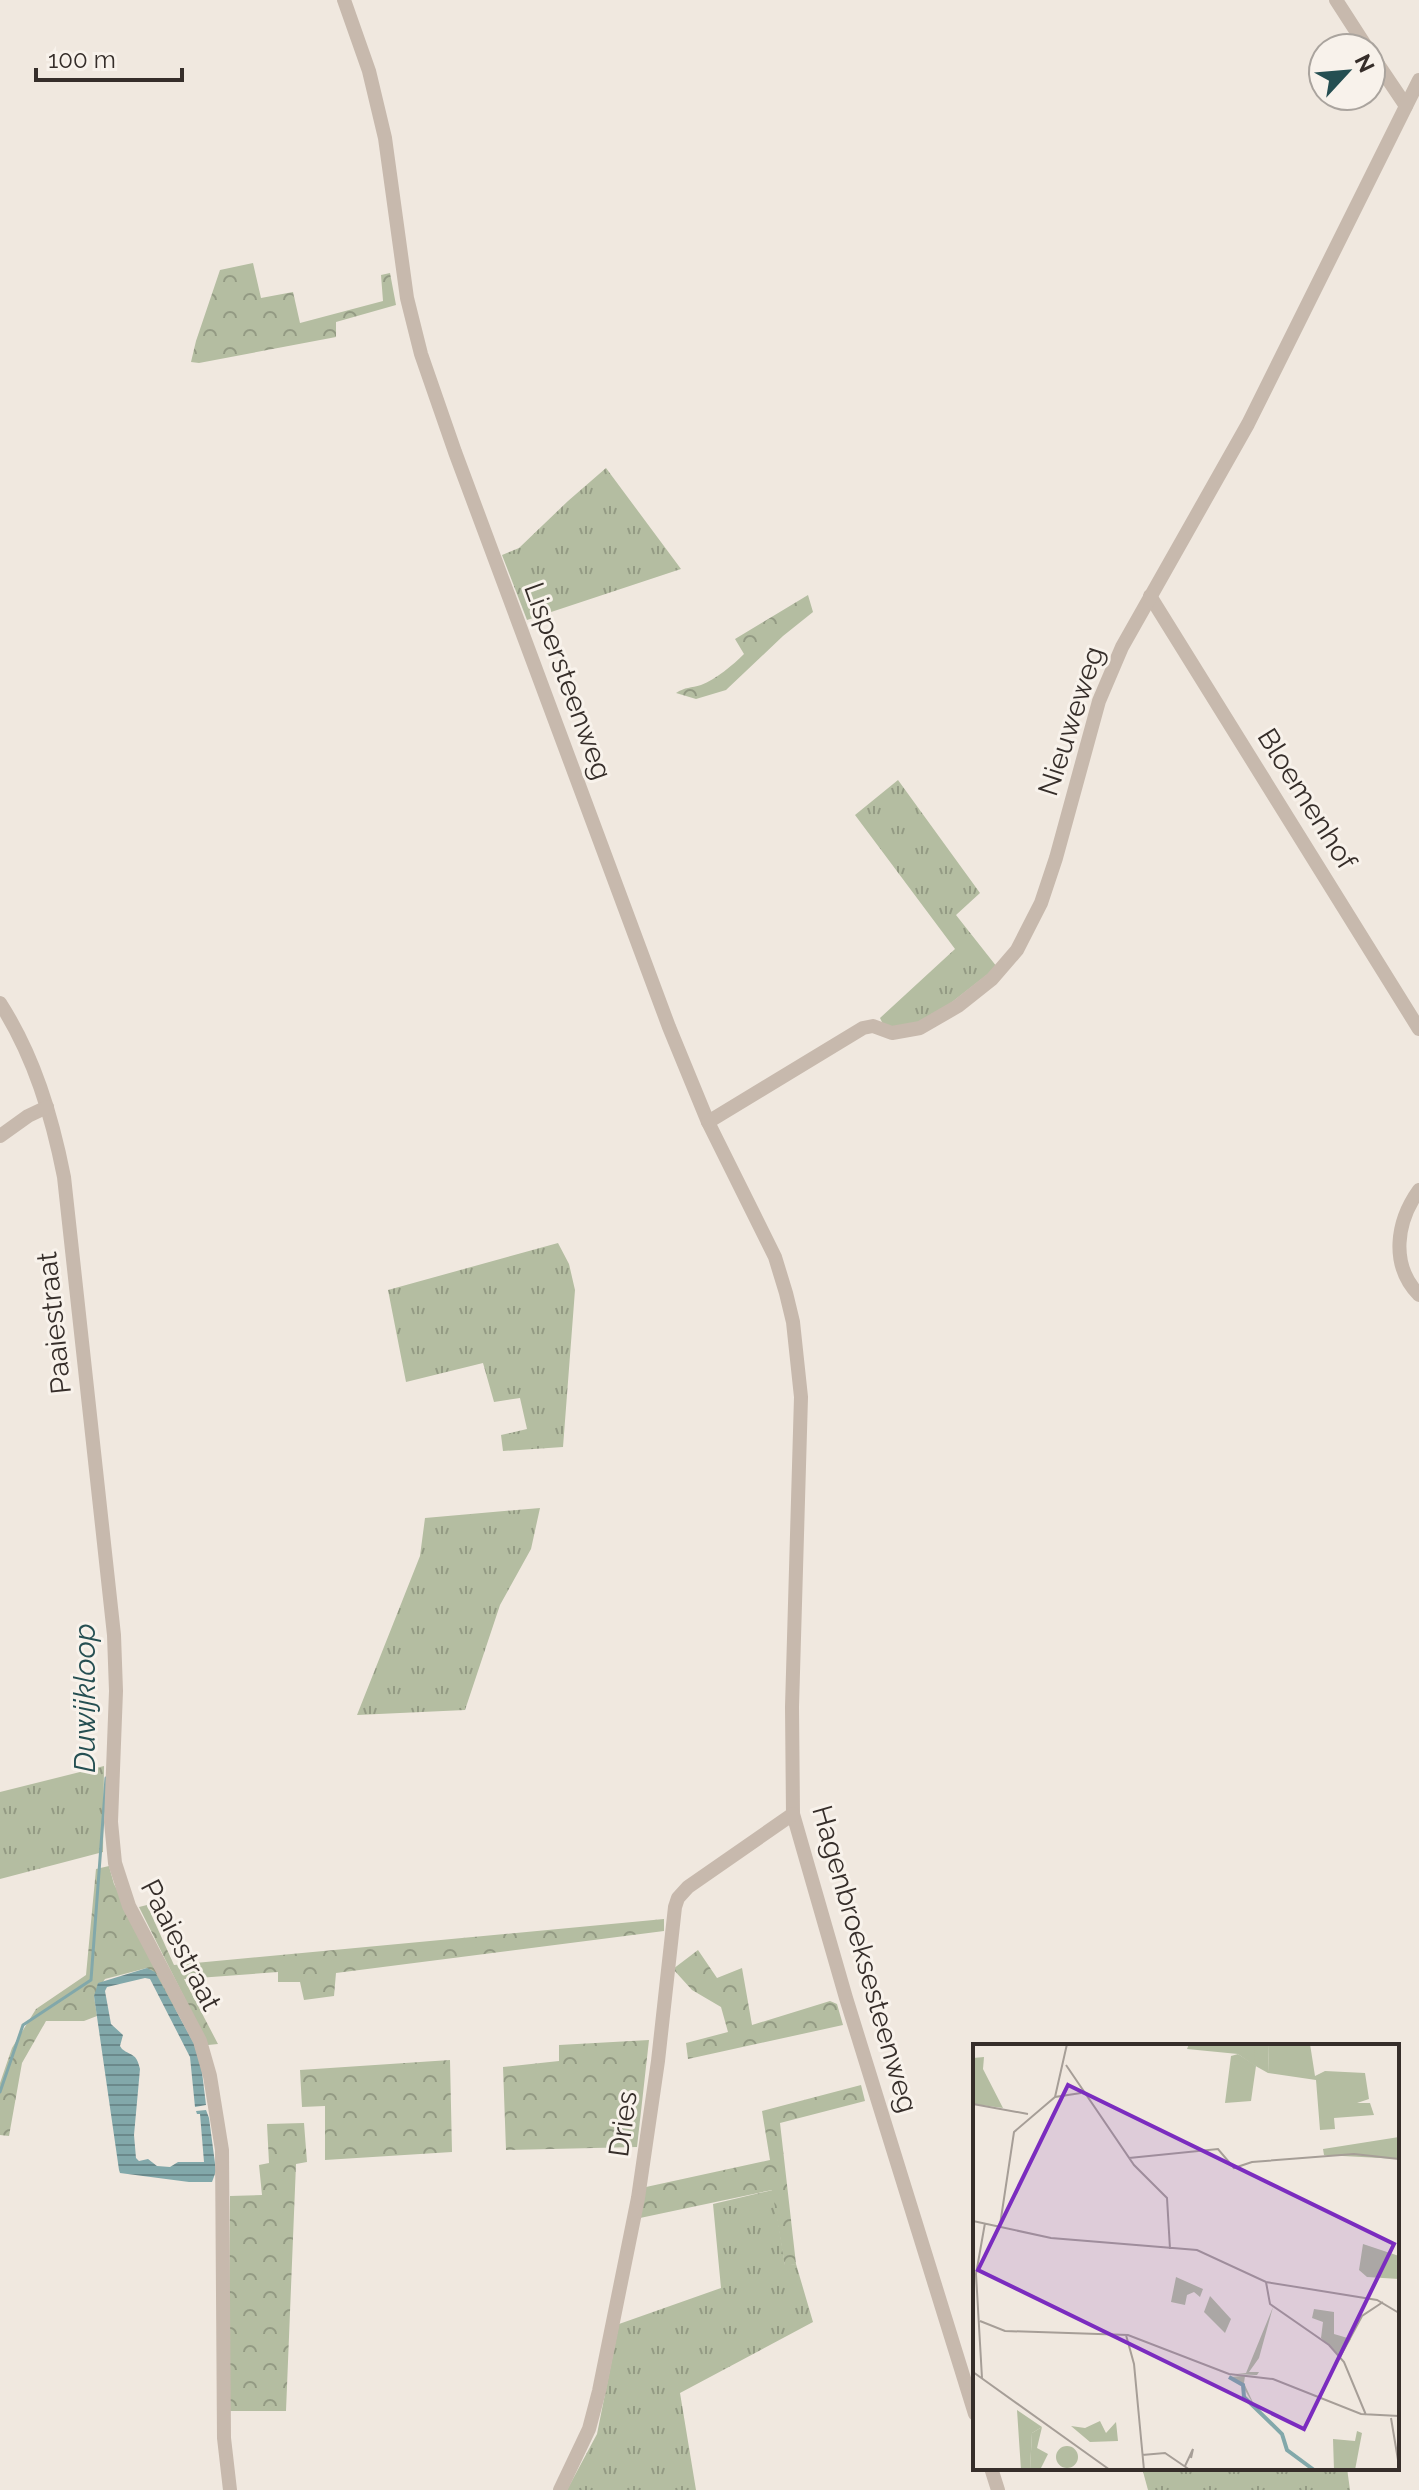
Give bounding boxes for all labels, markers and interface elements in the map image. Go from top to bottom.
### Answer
scale bar [36,32,182,82]
north arrow [1307,32,1387,112]
text: 100 m [48,45,116,74]
text: N [1350,50,1380,76]
street label: Lispersteenweg [517,578,619,784]
street label: Nieuweweg [1031,642,1111,800]
street label: Bloemenhof [1251,722,1364,877]
street label: Paaiestraat [30,1250,78,1396]
water label: Duwijkloop [67,1623,102,1773]
street label: Hagenbroeksesteenweg [805,1802,925,2116]
street label: Paaiestraat [134,1874,228,2017]
inset map [973,2044,1399,2470]
street label: Dries [602,2089,644,2159]

